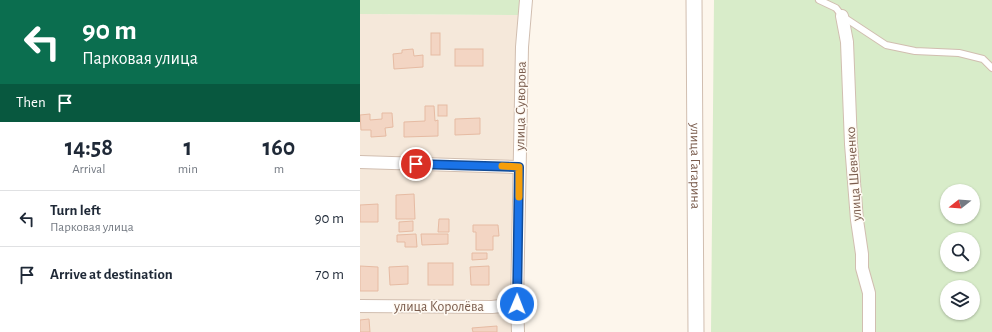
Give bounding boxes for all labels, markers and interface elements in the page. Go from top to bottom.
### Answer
icon: left [16,16,68,68]
text: 90 m [82,17,137,45]
text: Парковая улица [82,50,198,68]
street label: улица Суворова [513,61,529,152]
icon: arrive [54,92,76,114]
text: Then [16,95,46,110]
street label: улица Гагарина [688,122,702,210]
street label: улица Шевченко [844,126,864,223]
text: 14:58 [65,136,113,160]
text: 1 [184,136,192,160]
text: 160 [263,136,295,160]
pin [399,147,433,181]
icon: arrive [405,153,427,175]
text: Arrival [72,163,106,176]
text: min [178,163,198,176]
text: m [274,163,284,176]
north arrow [940,184,980,224]
map controls [940,184,980,320]
text: Turn left [50,203,101,218]
icon: left [16,208,38,230]
text: 90 m [315,211,344,226]
text: Парковая улица [50,221,134,234]
button: search [940,232,980,272]
icon: arrive [16,264,38,286]
text: Arrive at destination [50,267,173,282]
text: 70 m [315,267,344,282]
button: layers [940,280,980,320]
position arrow [496,283,538,325]
street label: улица Королёва [393,300,485,314]

